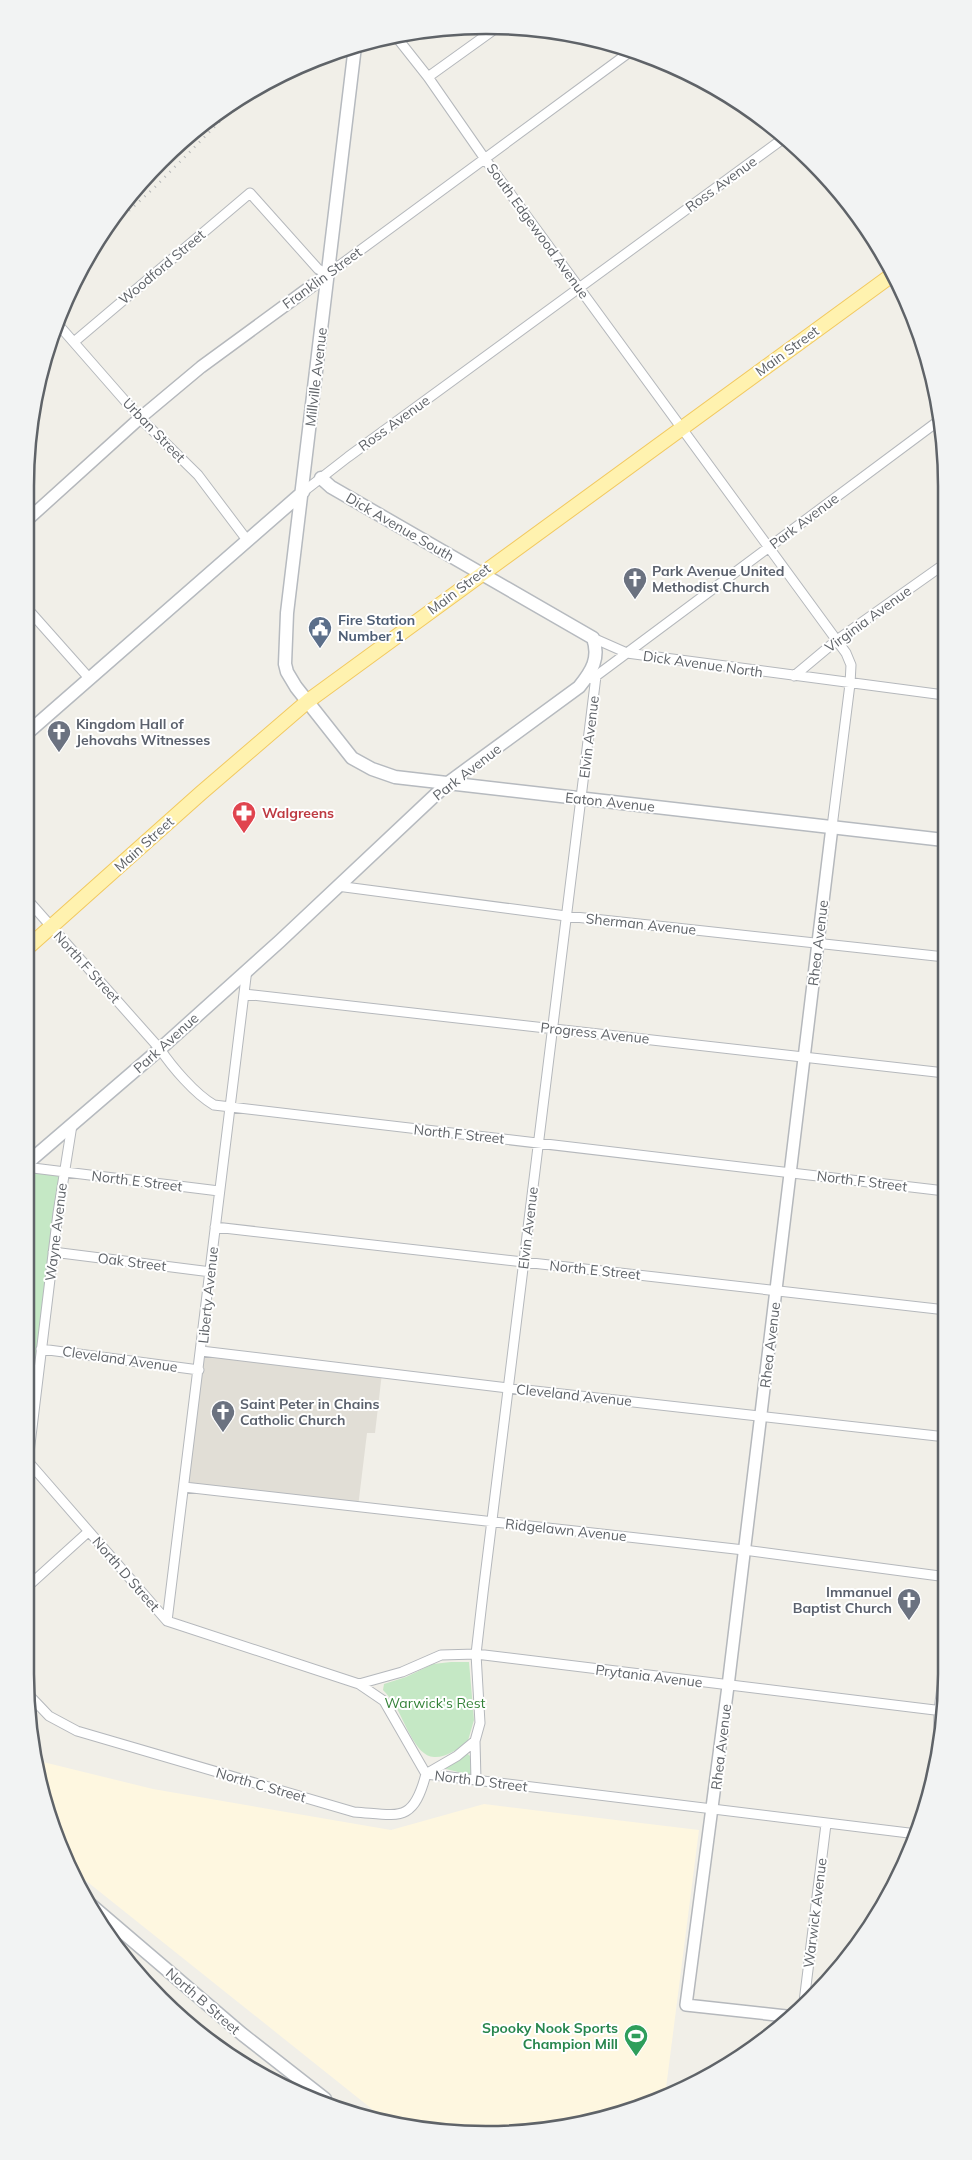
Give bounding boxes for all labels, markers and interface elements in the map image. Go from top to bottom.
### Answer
street label: Ross Avenue [682,152,760,216]
street label: South Edgewood Avenue [483,160,593,302]
street label: Woodford Street [115,226,209,308]
street label: Franklin Street [279,243,365,313]
street label: Main Street [752,322,822,380]
street label: Millville Avenue [301,327,331,427]
street label: Ross Avenue [355,391,433,455]
street label: Urban Street [119,394,189,466]
street label: Dick Avenue South [343,489,457,565]
street label: Park Avenue [766,489,842,553]
street label: Main Street [424,559,494,619]
place label: Park Avenue United Methodist Church [652,562,784,596]
church icon: Park Avenue United Methodist Church [622,566,648,600]
street label: Virginia Avenue [821,582,915,656]
place label: Fire Station Number 1 [338,611,415,645]
public building icon: Fire Station Number 1 [307,615,333,649]
street label: Dick Avenue North [642,647,764,681]
street label: Elvin Avenue [575,695,603,779]
place label: Kingdom Hall of Jehovahs Witnesses [76,715,210,749]
church icon: Kingdom Hall of Jehovahs Witnesses [46,719,72,753]
street label: Park Avenue [429,740,505,804]
street label: Eaton Avenue [564,788,656,816]
pharmacy icon: Walgreens [231,800,257,834]
place label: Walgreens [262,804,334,822]
street label: Main Street [110,812,178,876]
street label: Rhea Avenue [804,899,832,987]
street label: Sherman Avenue [585,909,697,939]
street label: North F Street [50,927,124,1007]
street label: Park Avenue [130,1009,202,1077]
street label: Progress Avenue [540,1018,650,1048]
street label: North F Street [413,1120,505,1148]
street label: North E Street [91,1167,183,1196]
street label: North F Street [816,1167,908,1195]
street label: Wayne Avenue [41,1182,71,1282]
street label: Elvin Avenue [514,1186,542,1270]
street label: Liberty Avenue [194,1246,222,1344]
street label: Oak Street [97,1249,167,1275]
street label: North E Street [549,1256,641,1284]
street label: Rhea Avenue [756,1301,784,1389]
street label: Cleveland Avenue [61,1342,179,1376]
street label: Cleveland Avenue [515,1380,633,1410]
place label: Saint Peter in Chains Catholic Church [240,1395,380,1429]
church icon: Saint Peter in Chains Catholic Church [210,1399,236,1433]
street label: Ridgelawn Avenue [504,1515,628,1545]
street label: North D Street [89,1533,164,1615]
place label: Immanuel Baptist Church [793,1583,892,1617]
church icon: Immanuel Baptist Church [896,1587,922,1621]
street label: Prytania Avenue [594,1661,704,1691]
park label: Warwick's Rest [385,1694,486,1712]
street label: Rhea Avenue [707,1703,735,1791]
street label: North C Street [214,1764,308,1806]
street label: North D Street [434,1766,529,1796]
street label: Warwick Avenue [799,1857,831,1969]
street label: North B Street [162,1964,244,2038]
place label: Spooky Nook Sports Champion Mill [482,2019,618,2053]
sports icon: Spooky Nook Sports Champion Mill [623,2023,649,2057]

